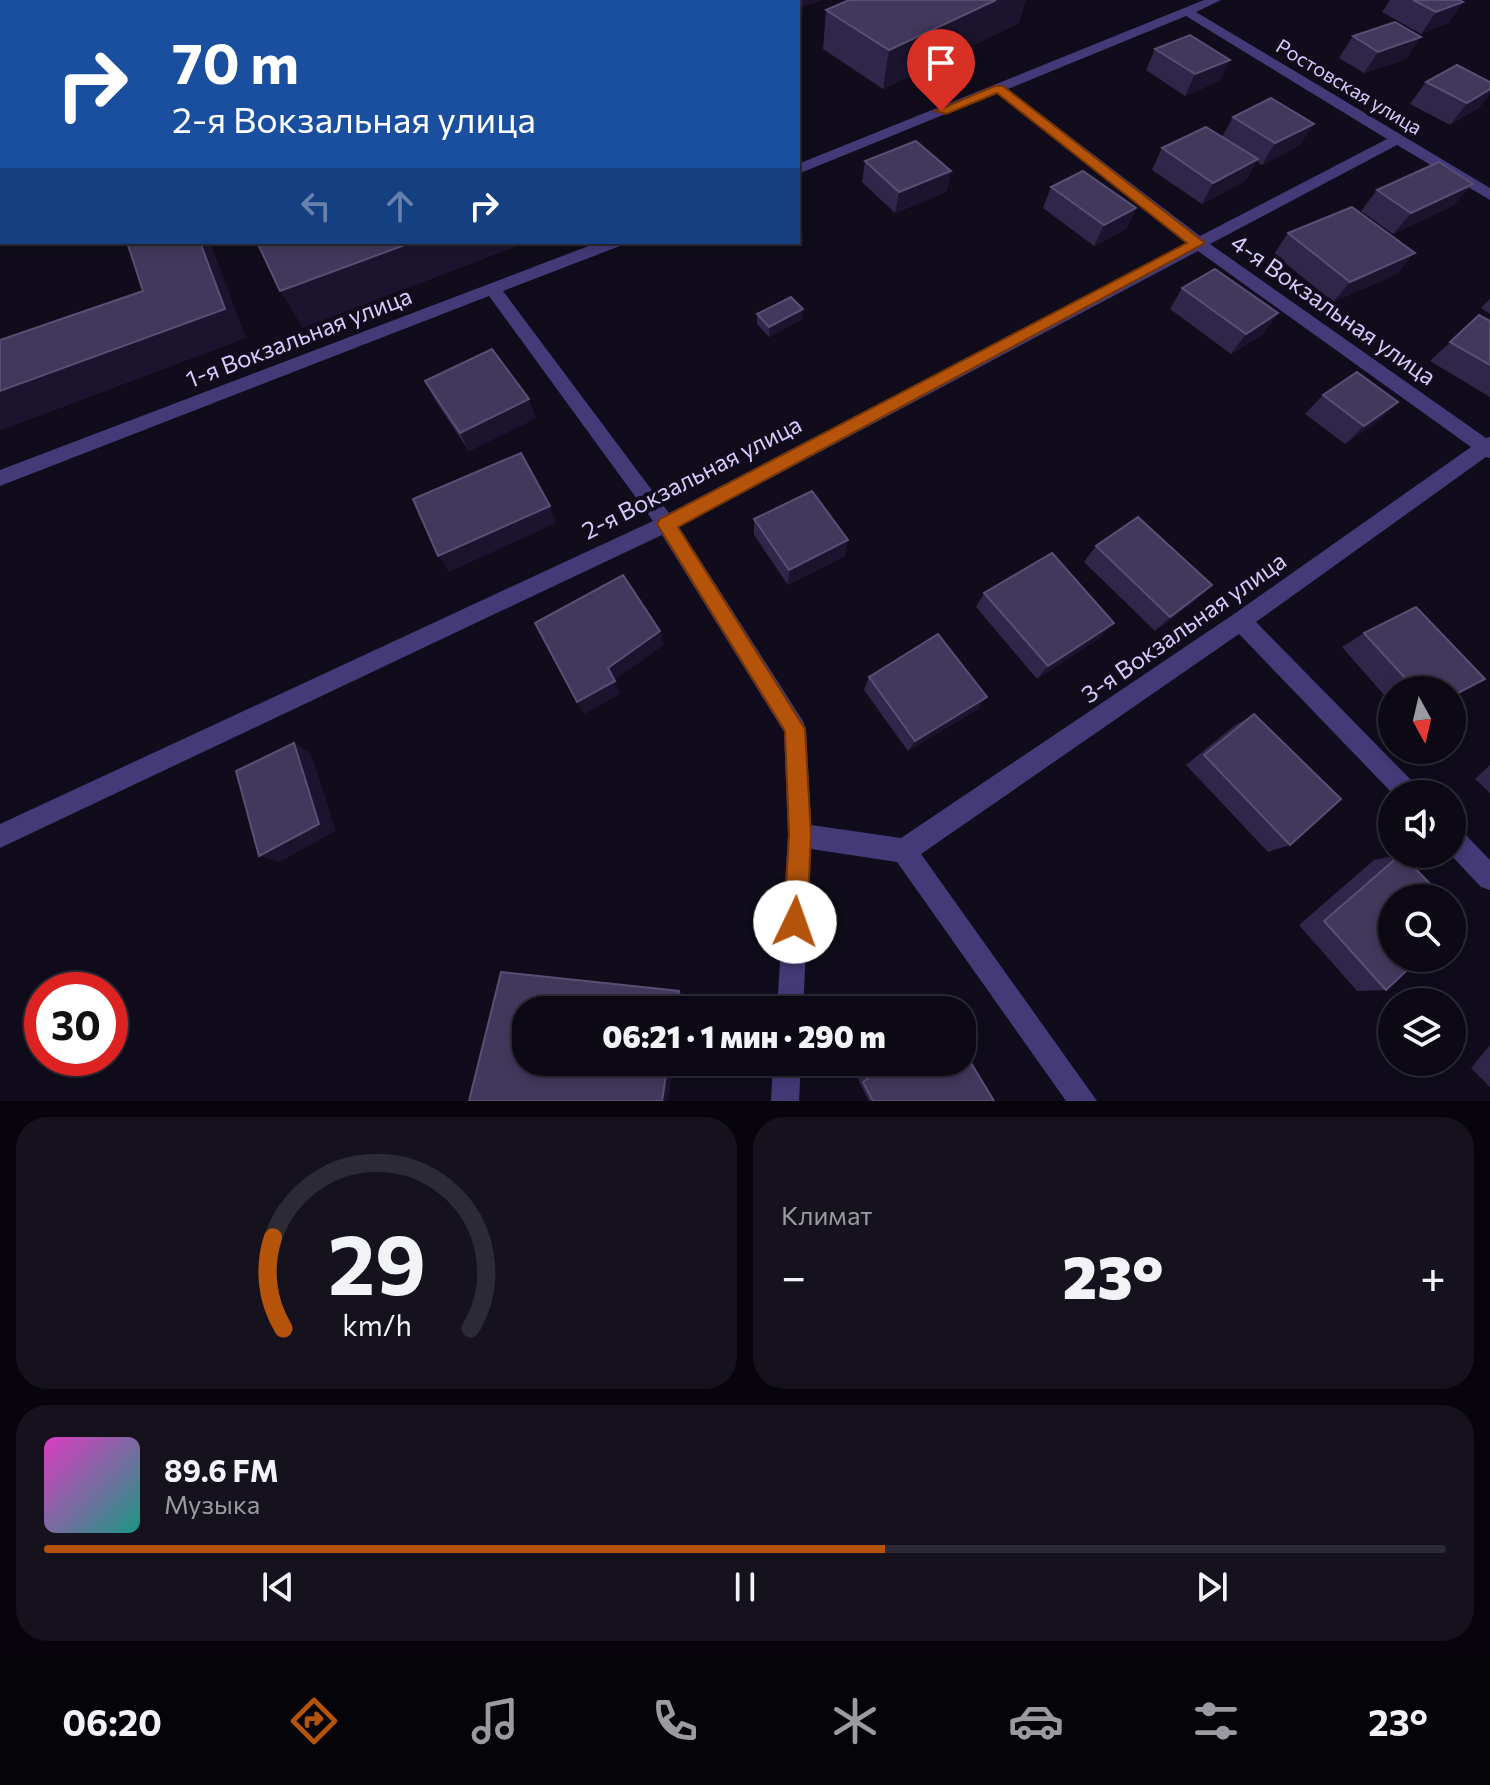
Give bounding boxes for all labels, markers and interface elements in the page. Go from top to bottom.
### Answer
text: 70 m [172,27,299,96]
pin [907,29,975,111]
icon: right [40,32,144,136]
street label: Ростовская улица [1272,33,1427,139]
icon: arrive [919,41,963,85]
text: 2-я Вокзальная улица [172,96,536,140]
icon: left [294,184,338,228]
icon: ahead [378,184,422,228]
icon: right [462,184,506,228]
street label: 4-я Вокзальная улица [1226,227,1442,391]
street label: 1-я Вокзальная улица [181,280,415,393]
street label: 2-я Вокзальная улица [577,409,806,545]
street label: 3-я Вокзальная улица [1075,545,1291,708]
north arrow [1378,676,1466,764]
map controls [1378,676,1466,1076]
button: sound [1378,780,1466,868]
position arrow [753,880,837,964]
button: search [1378,884,1466,972]
speed limit sign: 30 [24,972,128,1076]
button: layers [1378,988,1466,1076]
text: 06:21 · 1 мин · 290 m [602,1017,886,1054]
text: Климат [781,1199,873,1230]
text: 29 [327,1210,426,1312]
text: 23° [1063,1238,1164,1311]
text: − [781,1248,806,1302]
text: + [1420,1248,1446,1302]
text: km/h [342,1307,411,1342]
text: 89.6 FM [164,1451,279,1488]
text: Музыка [164,1488,260,1519]
icon: previous [256,1565,300,1609]
icon: pause [723,1565,767,1609]
icon: next [1190,1565,1234,1609]
icon: directions [286,1693,342,1749]
icon: music [467,1693,523,1749]
icon: phone [647,1693,703,1749]
icon: climate [827,1693,883,1749]
icon: car [1008,1693,1064,1749]
icon: filters [1188,1693,1244,1749]
text: 06:20 [62,1699,162,1743]
text: 23° [1368,1699,1428,1743]

